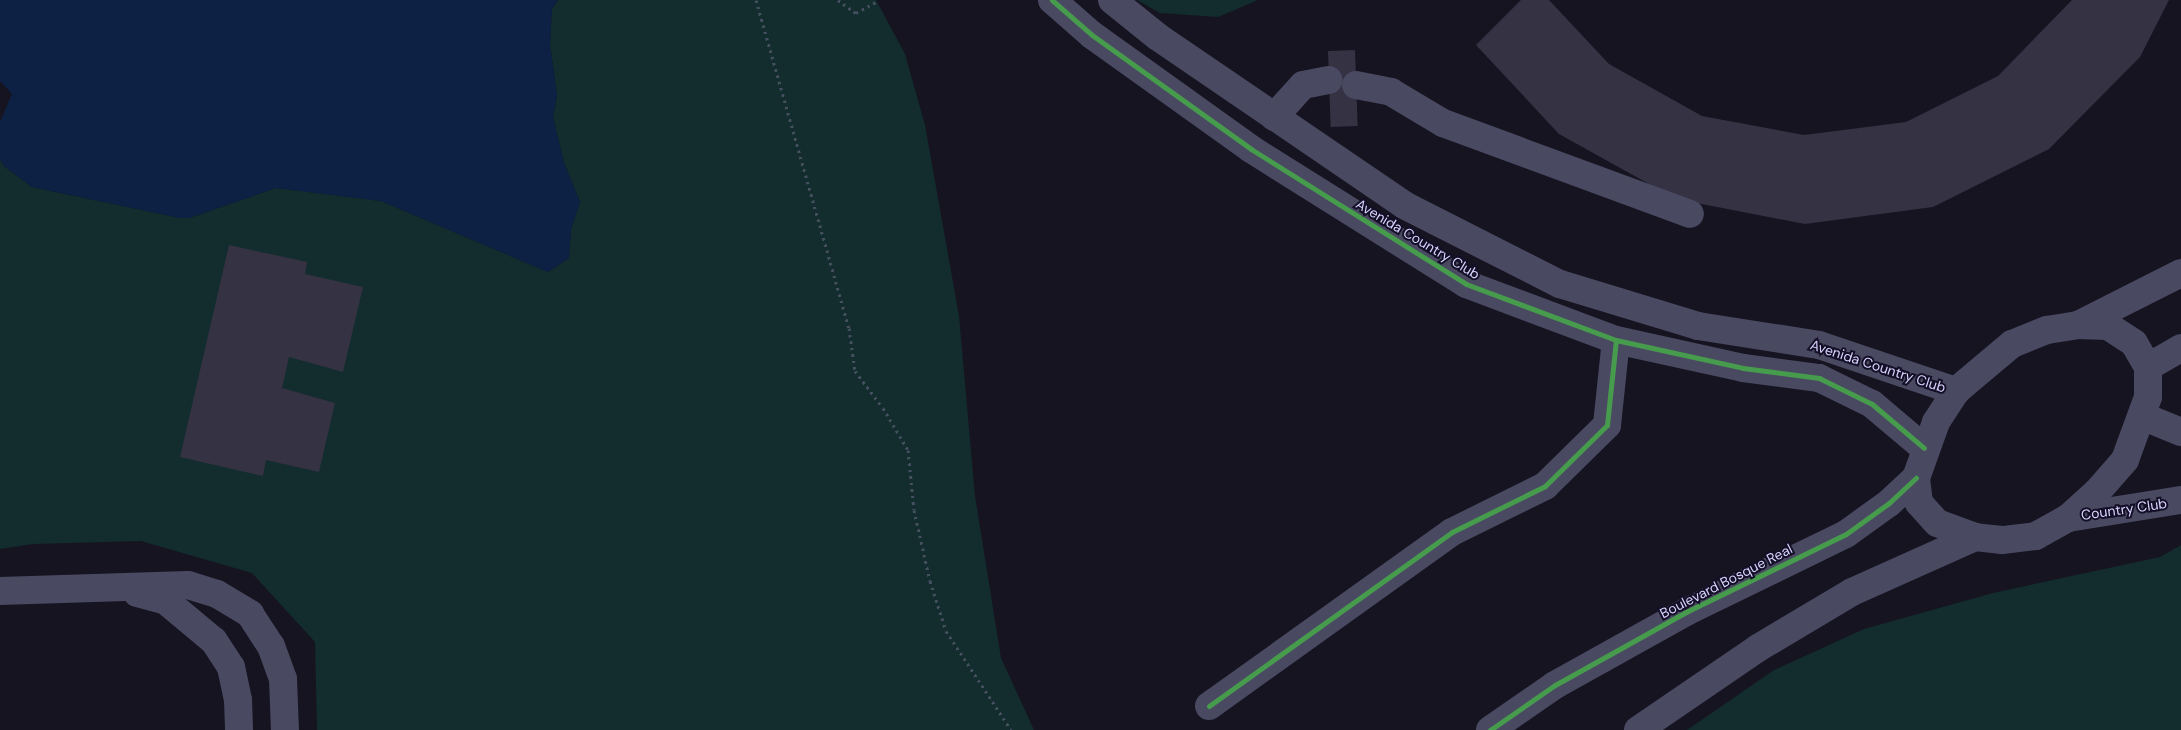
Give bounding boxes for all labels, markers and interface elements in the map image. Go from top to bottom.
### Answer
street label: Avenida Country Club [1353,195,1483,283]
street label: Avenida Country Club [1808,336,1948,396]
street label: Country Club [2080,495,2168,523]
street label: Boulevard Bosque Real [1657,540,1795,622]

